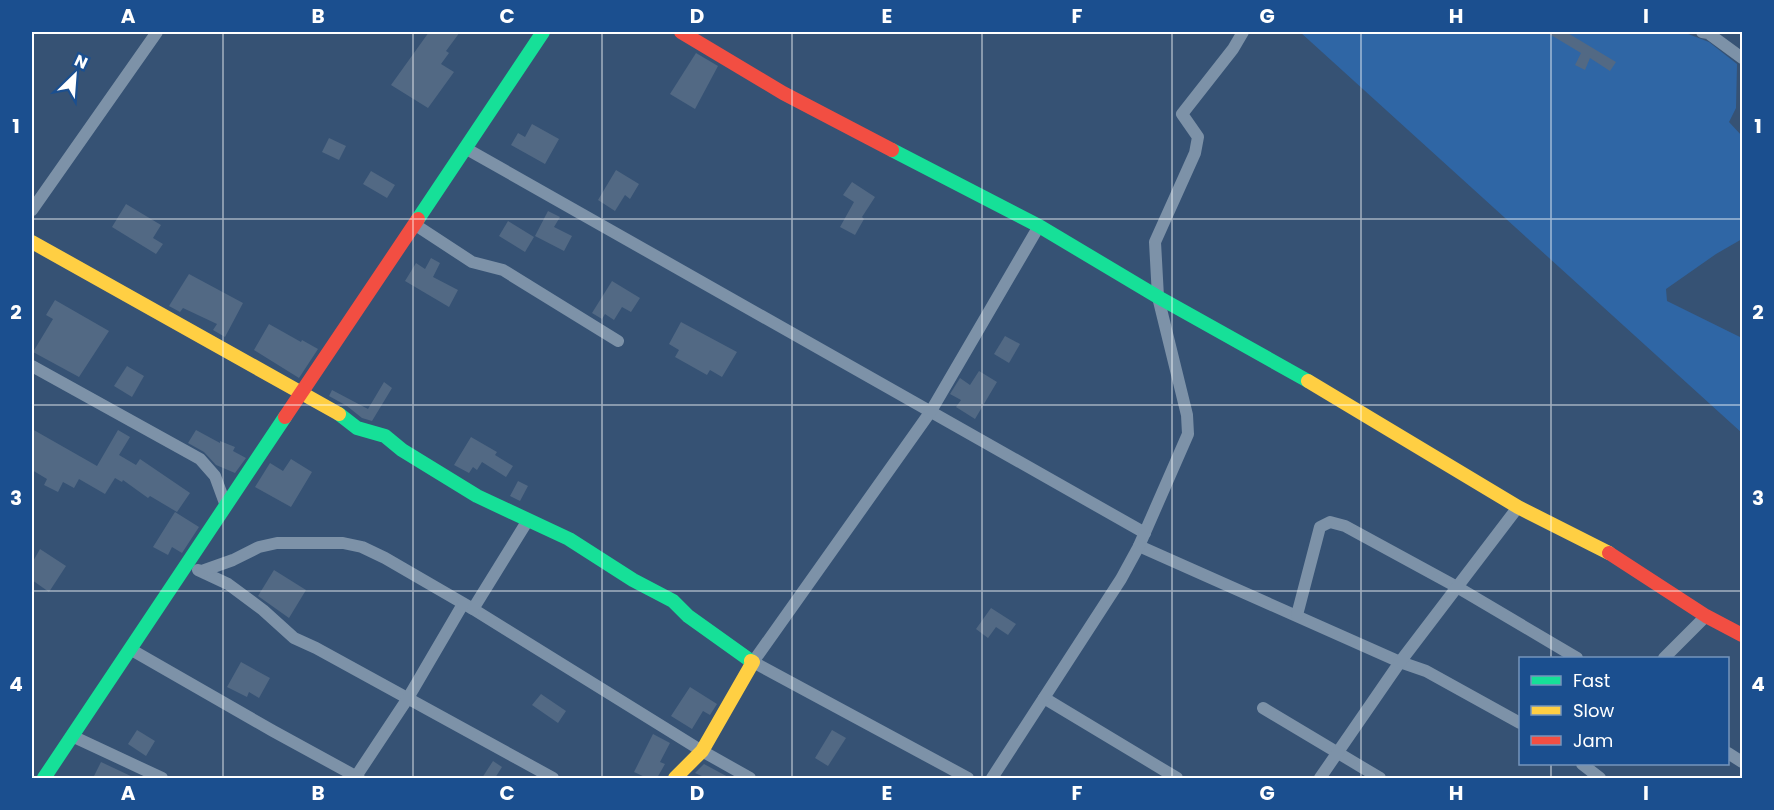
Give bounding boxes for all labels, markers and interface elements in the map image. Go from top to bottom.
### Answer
text: A [121,2,136,30]
text: B [311,2,325,30]
text: C [499,2,515,30]
text: D [690,2,704,30]
text: E [882,2,892,30]
text: F [1072,2,1083,30]
text: G [1259,2,1275,30]
text: H [1449,2,1463,30]
text: I [1643,2,1649,30]
north arrow [45,45,105,105]
text: N [71,49,91,75]
text: 1 [12,112,20,140]
text: 1 [1754,112,1762,140]
text: 2 [10,298,22,326]
text: 2 [1752,298,1764,326]
text: 3 [10,484,22,512]
text: 3 [1752,484,1764,512]
legend [1519,657,1729,765]
text: Fast [1573,668,1610,693]
text: 4 [9,670,23,698]
text: 4 [1751,670,1765,698]
text: Slow [1573,698,1615,723]
text: Jam [1573,728,1613,753]
text: A [121,779,136,807]
text: B [311,779,325,807]
text: C [499,779,515,807]
text: D [690,779,704,807]
text: E [882,779,892,807]
text: F [1072,779,1083,807]
text: G [1259,779,1275,807]
text: H [1449,779,1463,807]
text: I [1643,779,1649,807]

